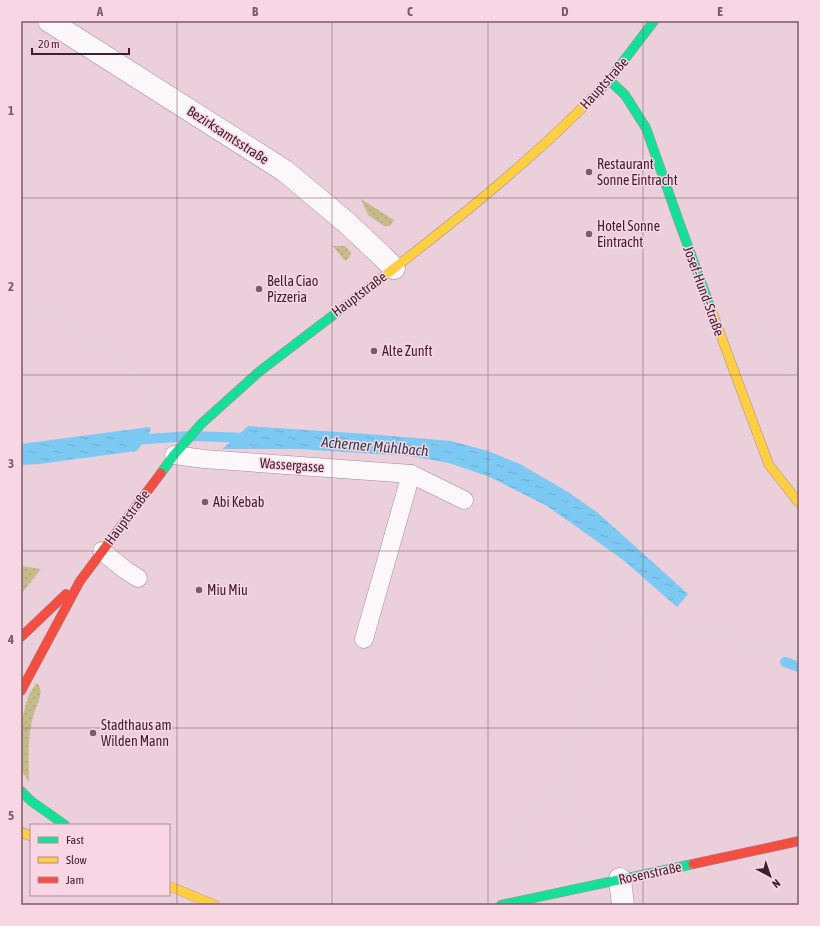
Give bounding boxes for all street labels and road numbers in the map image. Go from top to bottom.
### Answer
street label: Hauptstraße [577,54,631,112]
street label: Bezirksamtsstraße [184,103,272,167]
street label: Josef-Hund-Straße [680,244,728,338]
street label: Hauptstraße [328,268,390,320]
street label: Wassergasse [259,455,325,475]
street label: Hauptstraße [101,486,153,548]
street label: Rosenstraße [617,859,683,887]

